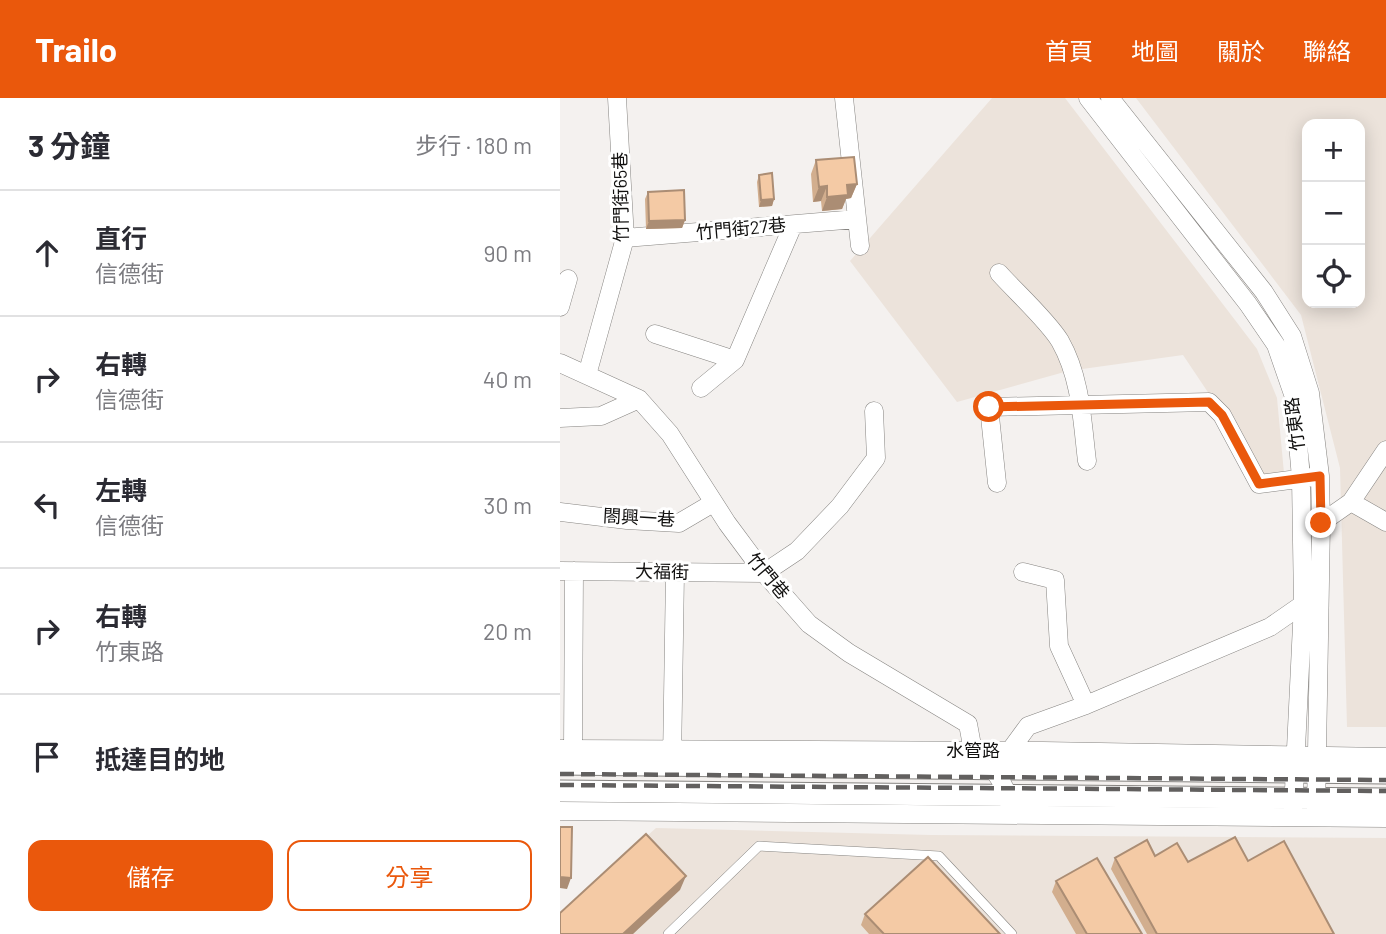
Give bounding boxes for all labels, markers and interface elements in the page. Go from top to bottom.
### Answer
text: Trailo [35,29,117,69]
text: 首頁 [1045,36,1093,65]
text: 地圖 [1131,36,1179,65]
text: 關於 [1217,36,1265,65]
text: 聯絡 [1303,36,1351,65]
map controls [1302,119,1365,308]
button: + [1302,119,1365,182]
text: 3 分鐘 [28,127,110,163]
text: 步行 · 180 m [415,131,532,159]
street label: 竹門街65巷 [608,152,632,242]
button: − [1302,182,1365,245]
street label: 竹門街27巷 [695,213,787,243]
text: 直行 [95,222,147,253]
icon: ahead [28,234,66,272]
text: 90 m [483,239,532,267]
button: locate [1302,245,1365,308]
text: 信德街 [95,259,164,287]
text: 右轉 [95,348,147,379]
icon: right [28,360,66,398]
text: 40 m [483,365,532,393]
text: 信德街 [95,385,164,413]
route start [973,391,1004,422]
street label: 竹東路 [1280,396,1308,452]
text: 左轉 [95,474,147,505]
icon: left [28,486,66,524]
text: 30 m [484,491,532,519]
street label: 閤興一巷 [603,504,676,530]
route end [1305,507,1336,538]
text: 信德街 [95,511,164,539]
street label: 竹門巷 [743,548,795,603]
street label: 大福街 [635,560,689,582]
text: 右轉 [95,600,147,631]
icon: right [28,612,66,650]
text: 20 m [483,617,532,645]
text: 竹東路 [95,637,164,665]
icon: arrive [28,738,66,776]
street label: 水管路 [946,739,1000,761]
text: 抵達目的地 [95,743,225,774]
button: 儲存 [28,840,273,911]
button: 分享 [287,840,532,911]

